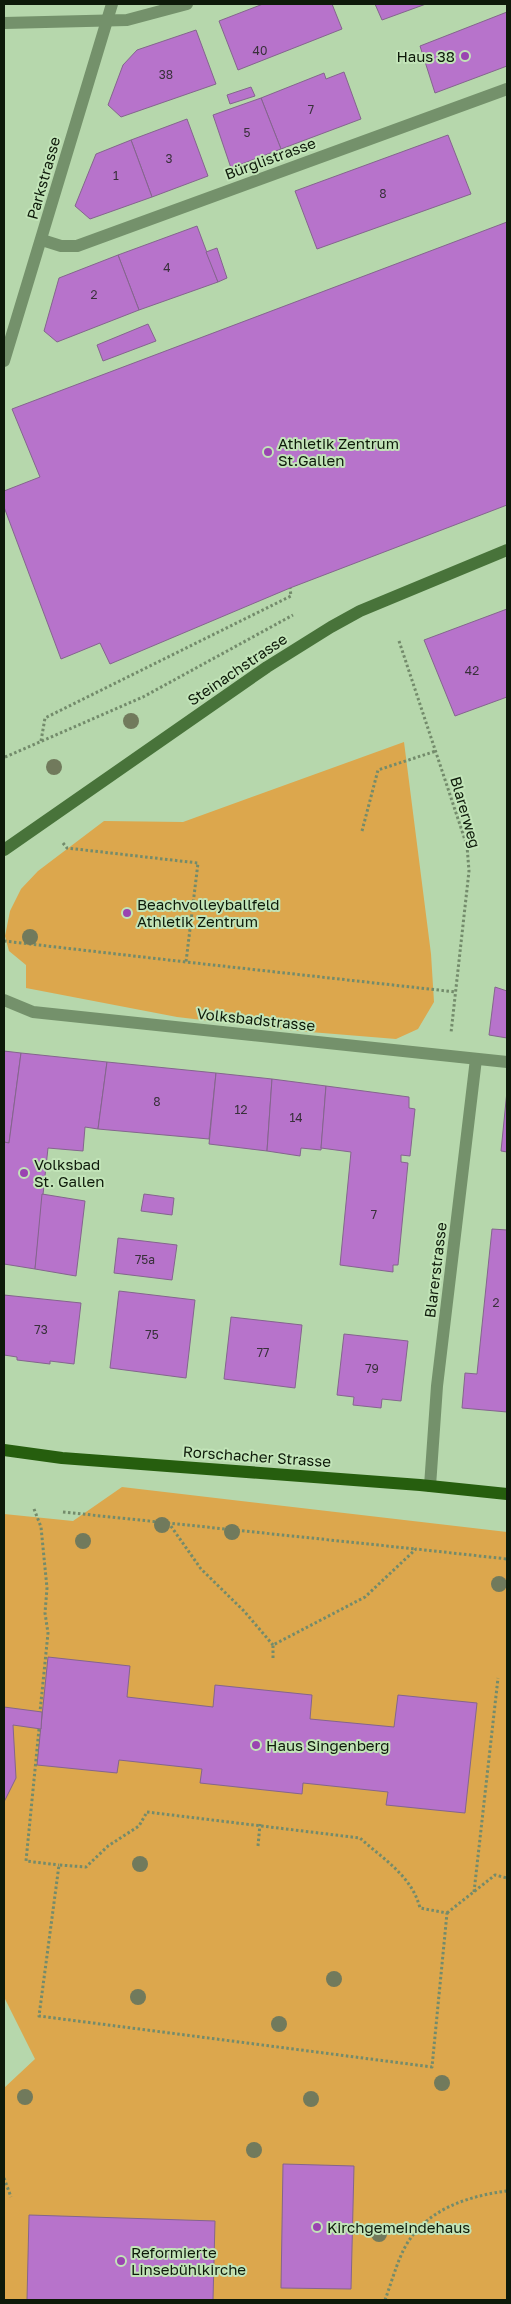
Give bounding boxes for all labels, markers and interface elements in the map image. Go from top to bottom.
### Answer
house number: 40 [253,43,267,58]
place label: Haus 38 [396,47,455,65]
marker: Haus 38 [459,50,471,62]
house number: 38 [159,67,173,82]
house number: 7 [308,102,314,117]
house number: 5 [244,125,251,140]
street label: Bürglistrasse [222,133,318,183]
street label: Parkstrasse [23,134,63,221]
house number: 3 [165,151,173,166]
house number: 1 [113,168,119,183]
house number: 8 [379,186,387,201]
house number: 4 [163,260,171,275]
house number: 2 [91,287,98,302]
place label: Athletik Zentrum St.Gallen [278,434,399,469]
marker: Athletik Zentrum St.Gallen [262,446,274,458]
street label: Steinachstrasse [184,629,290,709]
house number: 42 [465,663,479,678]
street label: Blarerweg [447,774,485,850]
place label: Beachvolleyballfeld Athletik Zentrum [137,895,280,930]
marker: Beachvolleyballfeld Athletik Zentrum [121,907,133,919]
street label: Volksbadstrasse [196,1004,316,1034]
house number: 8 [153,1094,161,1109]
house number: 12 [235,1102,247,1117]
house number: 14 [289,1110,303,1125]
place label: Volksbad St. Gallen [34,1155,104,1190]
marker: Volksbad St. Gallen [18,1167,30,1179]
house number: 7 [371,1207,377,1222]
street label: Blarerstrasse [420,1221,450,1319]
house number: 75a [135,1252,155,1267]
house number: 2 [493,1295,500,1310]
house number: 73 [34,1322,48,1337]
house number: 75 [145,1327,159,1342]
house number: 77 [257,1345,269,1360]
house number: 79 [365,1361,379,1376]
street label: Rorschacher Strasse [182,1442,332,1470]
place label: Haus Singenberg [266,1736,390,1754]
marker: Haus Singenberg [250,1739,262,1751]
place label: Kirchgemeindehaus [327,2218,470,2236]
marker: Kirchgemeindehaus [311,2221,323,2233]
place label: Reformierte Linsebühlkirche [131,2243,246,2278]
marker: Reformierte Linsebühlkirche [115,2255,127,2267]

